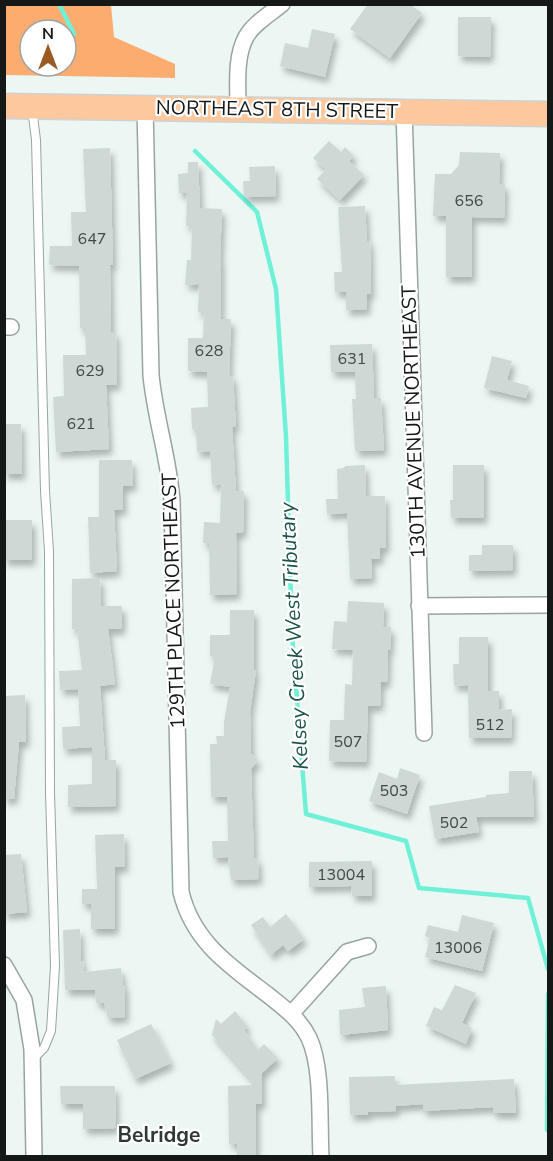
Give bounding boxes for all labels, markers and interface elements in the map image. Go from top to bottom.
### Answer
north arrow [18,18,78,78]
text: N [42,23,54,45]
street label: NORTHEAST 8TH STREET [156,94,398,125]
house number: 656 [455,190,483,212]
house number: 647 [78,228,106,250]
street label: 130TH AVENUE NORTHEAST [395,285,432,559]
house number: 628 [195,340,223,362]
house number: 631 [338,348,366,370]
house number: 629 [76,360,104,382]
house number: 621 [67,413,95,435]
street label: 129TH PLACE NORTHEAST [156,472,191,730]
water label: Kelsey Creek West Tributary [273,500,315,771]
house number: 512 [476,714,504,736]
house number: 507 [334,731,362,753]
house number: 503 [380,780,408,802]
house number: 502 [440,812,468,834]
house number: 13004 [317,864,365,886]
house number: 13006 [434,937,482,959]
district label: Belridge [118,1121,200,1149]

